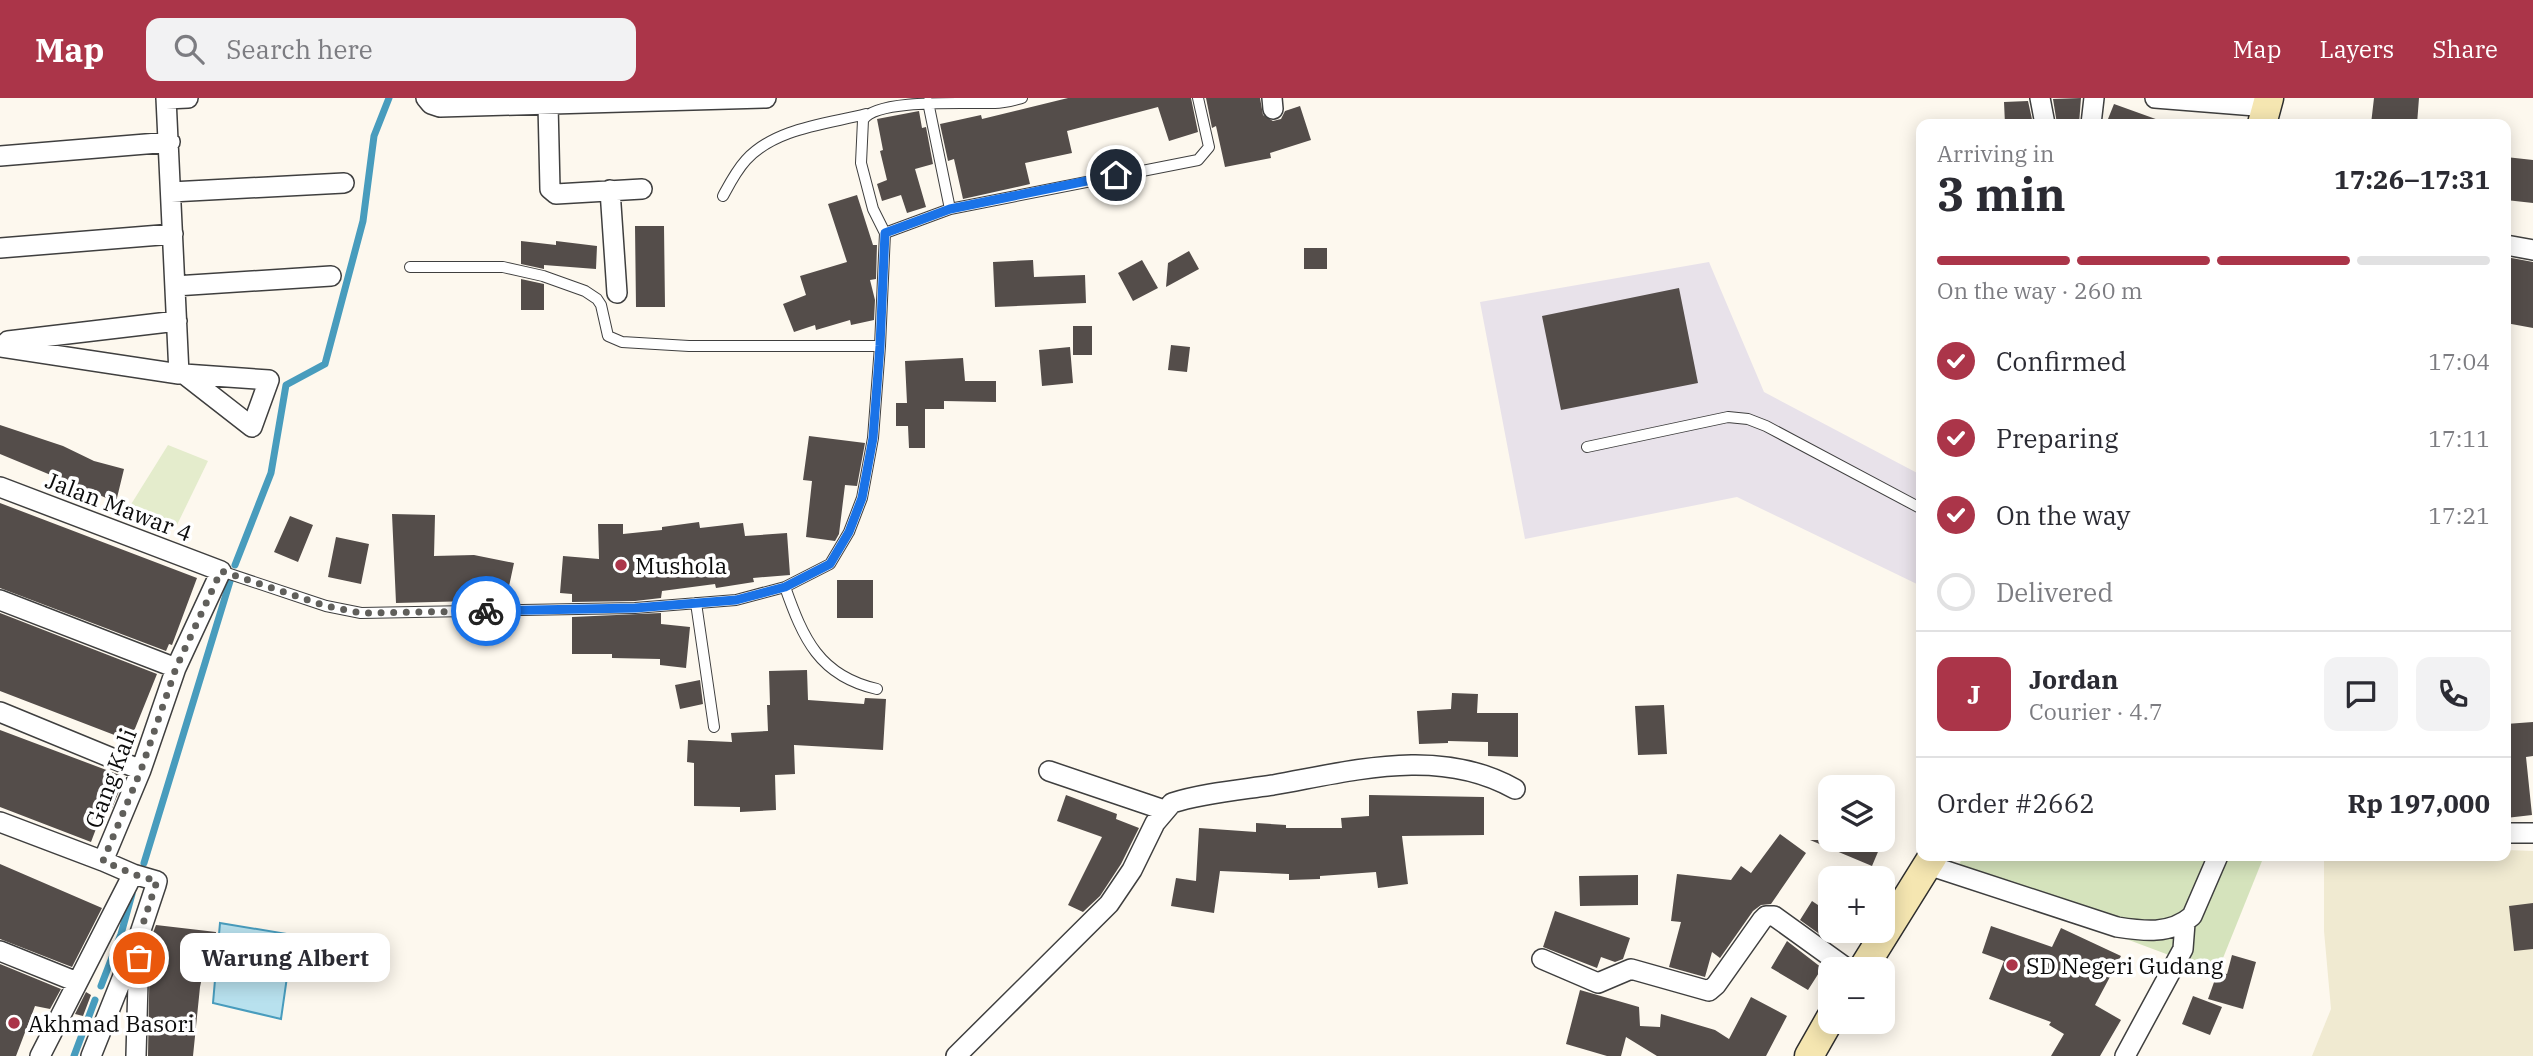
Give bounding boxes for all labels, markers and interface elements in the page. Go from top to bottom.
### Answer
search box [146,18,636,81]
text: Map [35,28,104,71]
icon: search [170,30,208,68]
text: Search here [226,32,373,66]
text: Map [2233,33,2281,65]
text: Layers [2319,33,2394,65]
text: Share [2432,33,2498,65]
text: Arriving in [1937,138,2054,168]
pin [1086,145,1146,205]
icon: home [1097,156,1135,194]
text: 17:26–17:31 [2334,162,2490,196]
text: 3 min [1937,164,2066,224]
text: On the way · 260 m [1937,275,2143,305]
icon: check [1937,342,1975,380]
text: Confirmed [1996,344,2127,378]
text: 17:04 [2428,346,2490,376]
icon: check [1937,419,1975,457]
text: Preparing [1996,421,2118,455]
text: 17:11 [2428,423,2490,453]
street label: Jalan Mawar 4 [42,464,196,548]
icon: check [1937,496,1975,534]
text: On the way [1996,498,2130,532]
text: 17:21 [2428,500,2490,530]
place label: Mushola [635,550,727,580]
marker: Mushola [613,557,629,573]
text: Delivered [1996,575,2113,609]
courier [451,576,521,646]
icon: bike [467,592,505,630]
button: chat [2324,657,2398,731]
button: phone [2416,657,2490,731]
text: Jordan [2029,662,2119,696]
text: J [1967,677,1981,711]
text: Courier · 4.7 [2029,696,2163,726]
street label: Gang Kali [77,724,143,832]
map controls [1818,775,1895,1034]
button: layers [1818,775,1895,852]
text: Order #2662 [1937,786,2095,820]
text: Rp 197,000 [2347,786,2490,820]
button: + [1818,866,1895,943]
pin [109,928,169,988]
callout: Warung Albert [181,934,391,982]
icon: bag [120,939,158,977]
text: Warung Albert [201,942,369,972]
place label: SD Negeri Gudang [2026,950,2224,980]
button: − [1818,957,1895,1034]
marker: SD Negeri Gudang [2004,957,2020,973]
place label: Akhmad Basori [28,1008,195,1038]
marker: Akhmad Basori [6,1015,22,1031]

